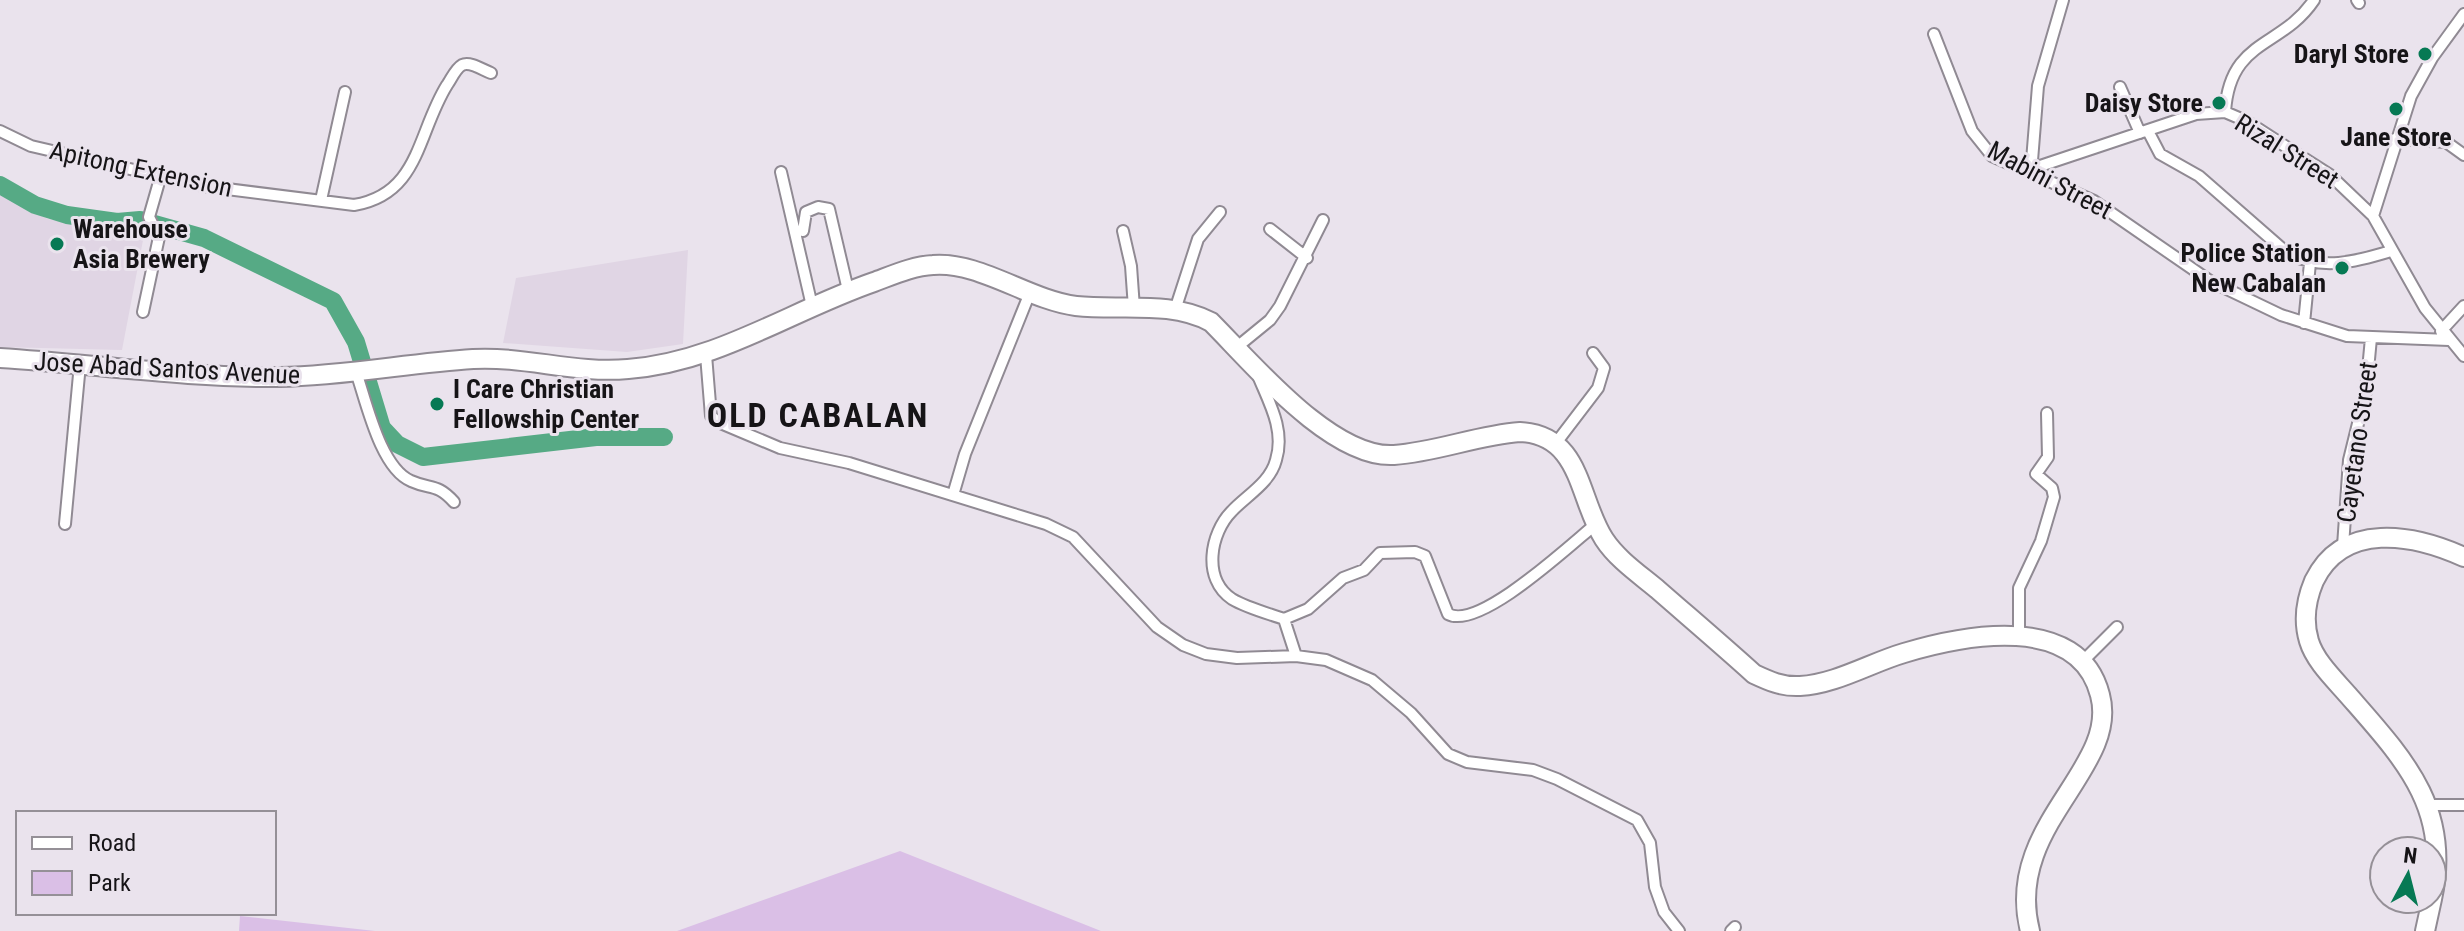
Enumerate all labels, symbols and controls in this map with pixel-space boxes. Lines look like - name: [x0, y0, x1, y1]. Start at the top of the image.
- place label: Daryl Store: [2294, 39, 2409, 69]
- marker: Daryl Store: [2416, 45, 2434, 63]
- place label: Daisy Store: [2085, 88, 2203, 118]
- marker: Daisy Store: [2210, 94, 2228, 112]
- marker: Jane Store: [2387, 100, 2405, 118]
- street label: Rizal Street: [2230, 107, 2344, 195]
- place label: Jane Store: [2340, 122, 2452, 152]
- street label: Apitong Extension: [47, 135, 235, 203]
- street label: Mabini Street: [1983, 135, 2117, 225]
- place label: Warehouse Asia Brewery: [73, 214, 210, 274]
- marker: Warehouse Asia Brewery: [48, 235, 66, 253]
- place label: Police Station New Cabalan: [2180, 238, 2326, 298]
- marker: Police Station New Cabalan: [2333, 259, 2351, 277]
- street label: Jose Abad Santos Avenue: [33, 346, 301, 390]
- street label: Cayetano Street: [2331, 359, 2383, 525]
- place label: I Care Christian Fellowship Center: [453, 374, 640, 434]
- marker: I Care Christian Fellowship Center: [428, 395, 446, 413]
- district label: OLD CABALAN: [707, 395, 929, 435]
- legend: [16, 811, 276, 915]
- text: Road: [88, 829, 136, 857]
- north arrow: [2368, 835, 2448, 915]
- text: N: [2402, 842, 2419, 869]
- text: Park: [88, 869, 131, 897]

